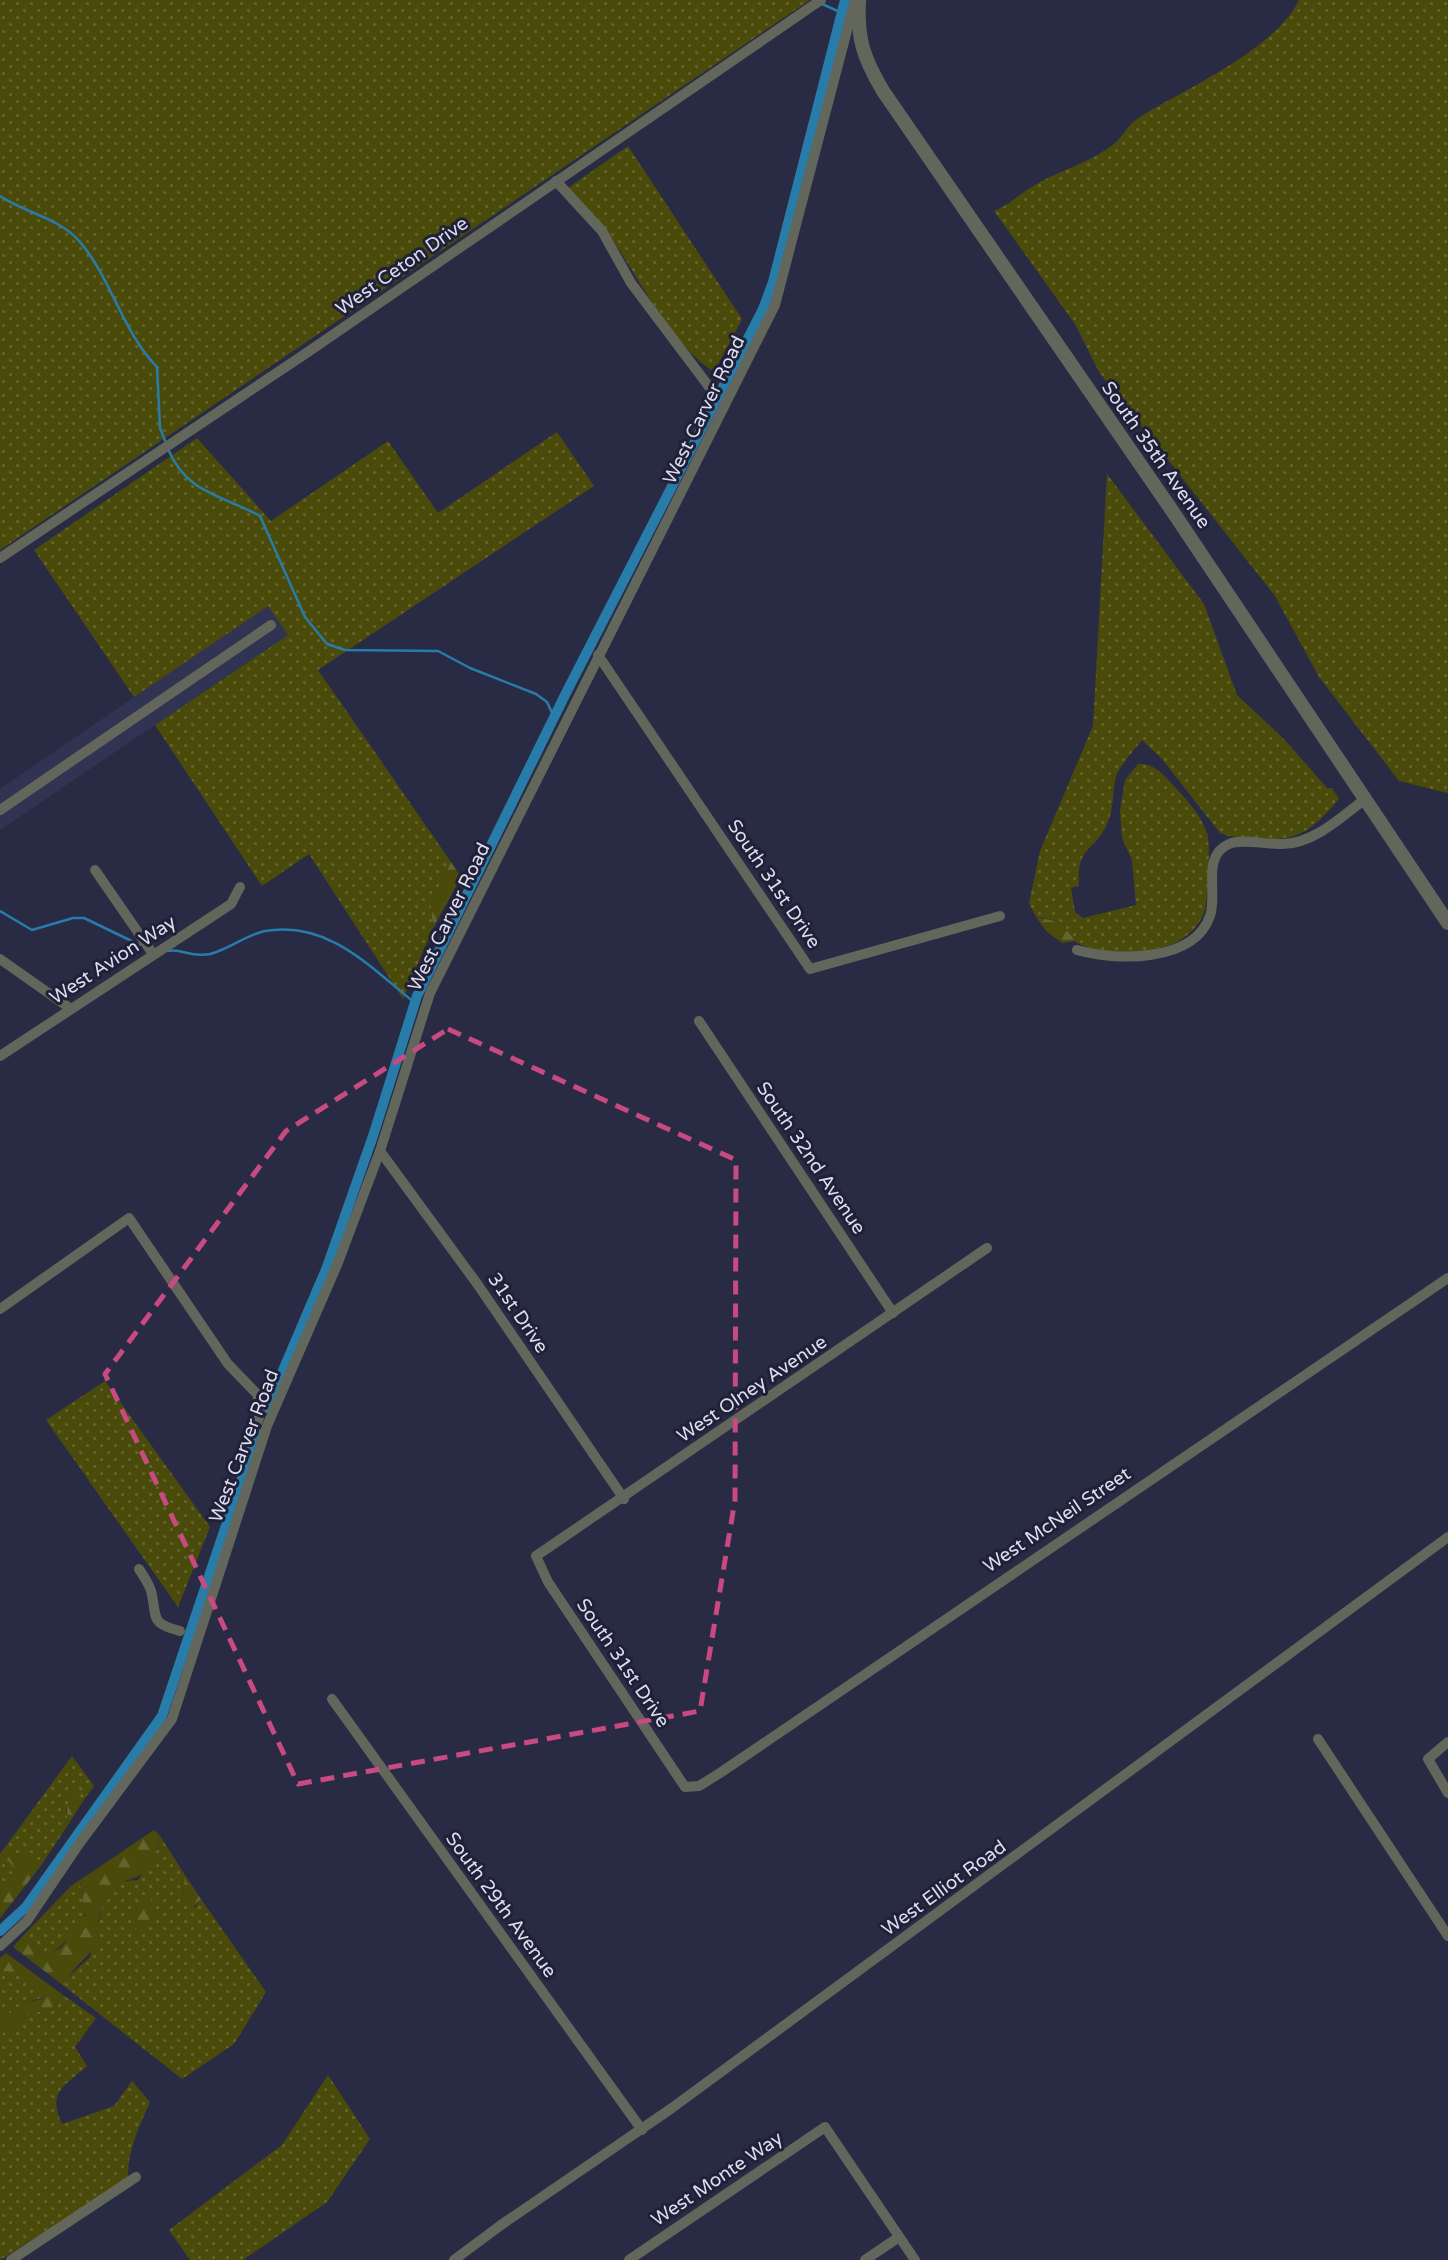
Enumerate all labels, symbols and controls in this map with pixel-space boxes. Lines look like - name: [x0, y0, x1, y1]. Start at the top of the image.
- street label: West Ceton Drive: [332, 212, 472, 320]
- street label: West Carver Road: [659, 332, 749, 488]
- street label: South 35th Avenue: [1097, 377, 1215, 533]
- street label: South 31st Drive: [723, 815, 825, 953]
- street label: West Carver Road: [404, 839, 494, 995]
- street label: West Avion Way: [46, 911, 180, 1009]
- street label: South 32nd Avenue: [752, 1078, 870, 1238]
- street label: 31st Drive: [483, 1269, 553, 1357]
- street label: West Olney Avenue: [673, 1331, 831, 1447]
- street label: West Carver Road: [205, 1366, 283, 1526]
- street label: West McNeil Street: [979, 1463, 1135, 1577]
- street label: South 31st Drive: [572, 1594, 674, 1732]
- street label: South 29th Avenue: [441, 1828, 561, 1982]
- street label: West Elliot Road: [878, 1836, 1010, 1940]
- street label: West Monte Way: [647, 2127, 787, 2231]

